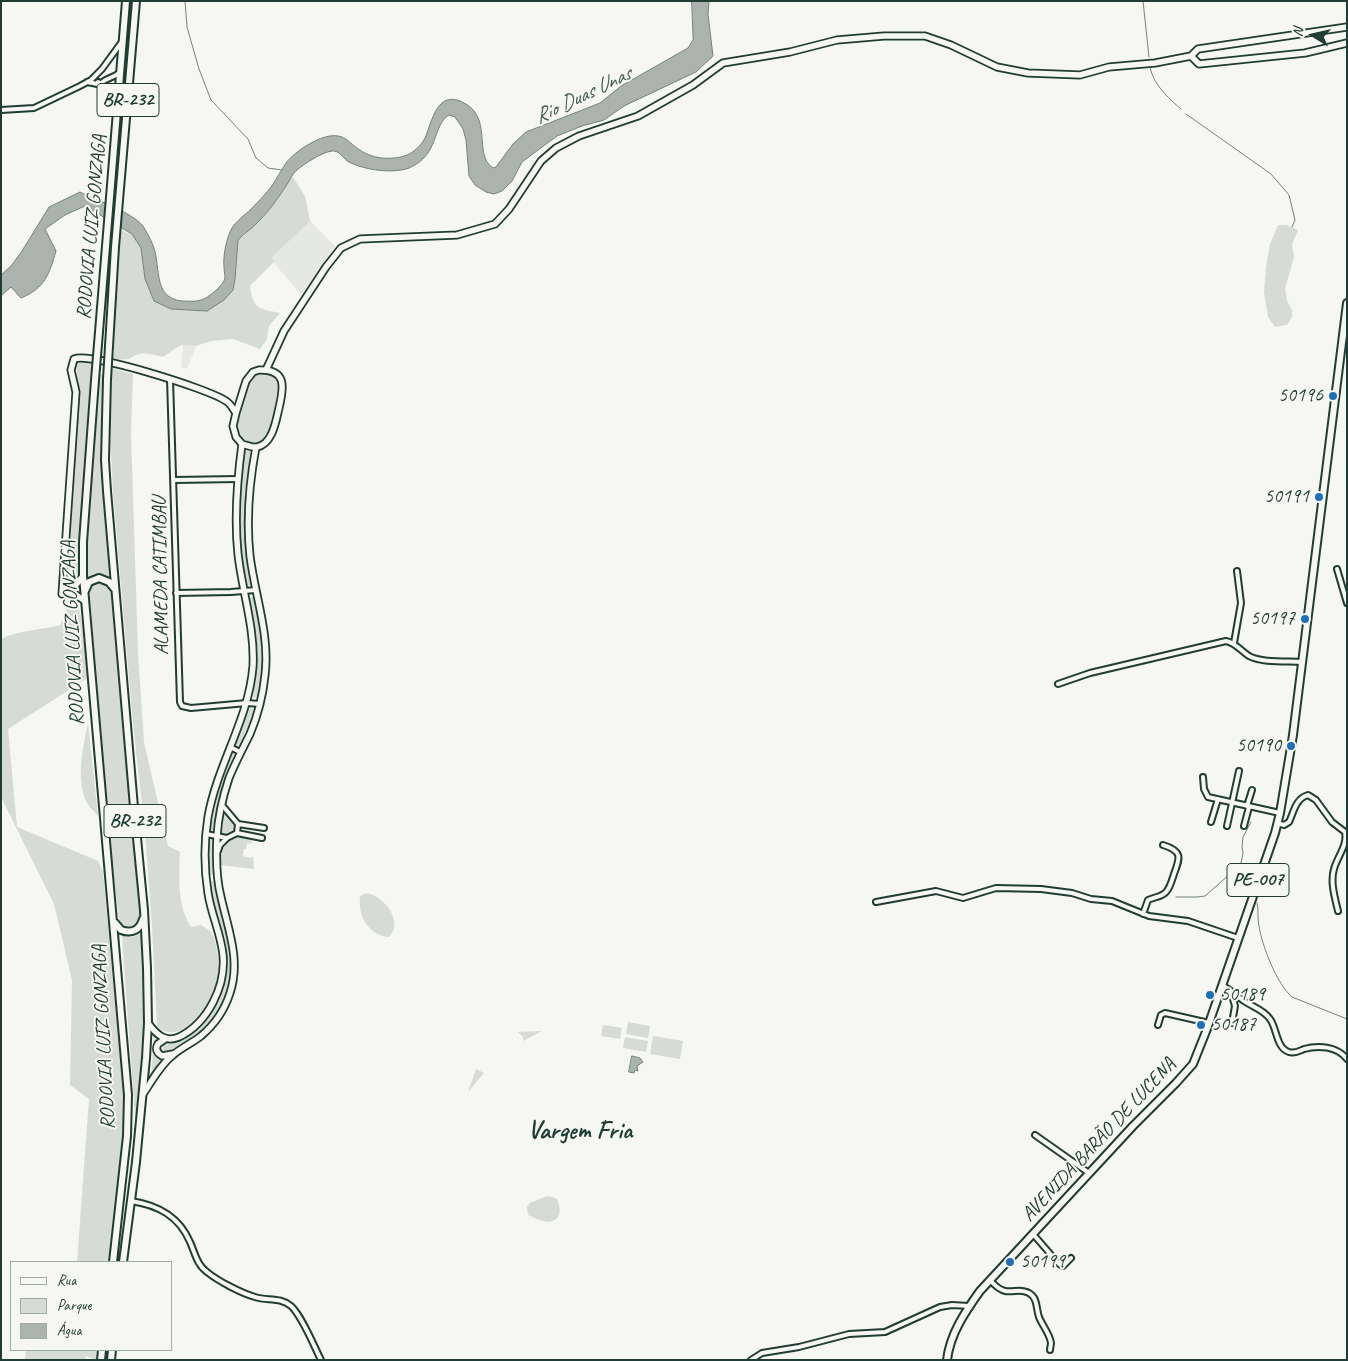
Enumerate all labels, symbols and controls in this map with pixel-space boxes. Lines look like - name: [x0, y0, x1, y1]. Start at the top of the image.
- north arrow: [1288, 10, 1338, 60]
- text: N: [1289, 27, 1307, 38]
- water label: Rio Duas Unas: [531, 62, 635, 130]
- road number: BR-232: [97, 84, 159, 116]
- street label: RODOVIA LUIZ GONZAGA: [72, 134, 112, 320]
- place label: 50196: [1278, 384, 1323, 408]
- marker: 50196: [1327, 390, 1339, 402]
- place label: 50191: [1264, 485, 1309, 509]
- marker: 50191: [1313, 491, 1325, 503]
- street label: ALAMEDA CATIMBAU: [148, 497, 174, 655]
- street label: RODOVIA LUIZ GONZAGA: [56, 540, 90, 726]
- place label: 50197: [1250, 607, 1295, 631]
- marker: 50197: [1299, 613, 1311, 625]
- place label: 50190: [1236, 734, 1281, 758]
- marker: 50190: [1285, 740, 1297, 752]
- road number: BR-232: [104, 804, 166, 838]
- road number: PE-007: [1227, 864, 1289, 896]
- street label: RODOVIA LUIZ GONZAGA: [87, 944, 121, 1130]
- place label: 50189: [1220, 983, 1265, 1007]
- marker: 50189: [1204, 989, 1216, 1001]
- place label: 50187: [1211, 1013, 1256, 1037]
- marker: 50187: [1195, 1019, 1207, 1031]
- street label: AVENIDA BARÃO DE LUCENA: [1017, 1053, 1181, 1227]
- district label: Vargem Fria: [528, 1116, 632, 1146]
- place label: 50199: [1020, 1250, 1065, 1274]
- marker: 50199: [1004, 1256, 1016, 1268]
- legend: [10, 1261, 172, 1351]
- text: Rua: [57, 1271, 76, 1290]
- text: Parque: [57, 1296, 91, 1315]
- text: Água: [57, 1321, 81, 1340]

